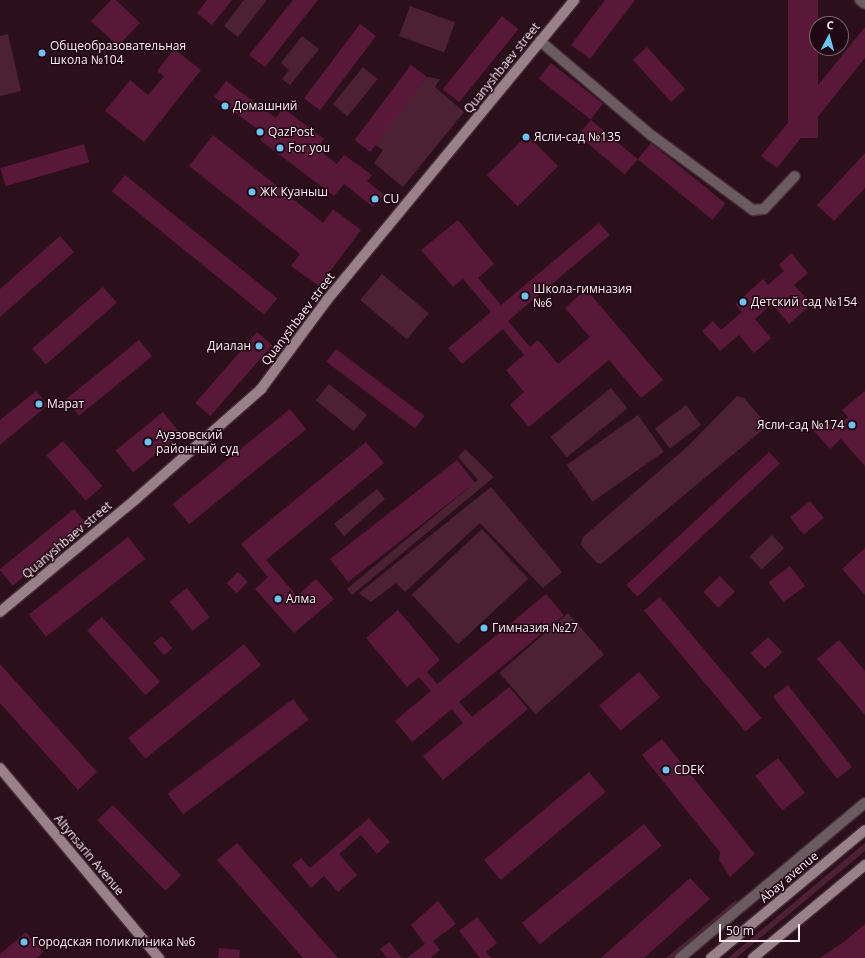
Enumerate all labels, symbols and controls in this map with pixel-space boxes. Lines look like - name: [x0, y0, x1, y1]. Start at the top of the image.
- north arrow: [809, 16, 849, 56]
- text: С: [826, 17, 834, 32]
- street label: Quanyshbaev street: [461, 20, 543, 116]
- place label: Общеобразовательная школа №104: [50, 39, 186, 67]
- marker: Общеобразовательная школа №104: [37, 48, 47, 58]
- place label: Домашний: [233, 99, 297, 113]
- marker: Домашний: [220, 101, 230, 111]
- place label: QazPost: [268, 125, 314, 139]
- marker: QazPost: [255, 127, 265, 137]
- place label: Ясли-сад №135: [534, 130, 621, 144]
- marker: Ясли-сад №135: [521, 132, 531, 142]
- place label: For you: [288, 141, 330, 155]
- marker: For you: [275, 143, 285, 153]
- place label: ЖК Куаныш: [260, 185, 328, 199]
- marker: ЖК Куаныш: [247, 187, 257, 197]
- place label: CU: [383, 192, 399, 206]
- marker: CU: [370, 194, 380, 204]
- street label: Quanyshbaev street: [258, 270, 338, 368]
- place label: Школа-гимназия №6: [533, 282, 632, 310]
- marker: Школа-гимназия №6: [520, 291, 530, 301]
- place label: Детский сад №154: [751, 295, 857, 309]
- marker: Детский сад №154: [738, 297, 748, 307]
- place label: Диалан: [207, 339, 251, 353]
- marker: Диалан: [254, 341, 264, 351]
- place label: Марат: [47, 397, 84, 411]
- marker: Марат: [34, 399, 44, 409]
- place label: Ясли-сад №174: [757, 418, 844, 432]
- marker: Ясли-сад №174: [847, 420, 857, 430]
- place label: Ауэзовский районный суд: [156, 428, 239, 456]
- marker: Ауэзовский районный суд: [143, 437, 153, 447]
- street label: Quanyshbaev street: [19, 498, 115, 582]
- place label: Алма: [286, 592, 316, 606]
- marker: Алма: [273, 594, 283, 604]
- place label: Гимназия №27: [492, 621, 578, 635]
- marker: Гимназия №27: [479, 623, 489, 633]
- place label: CDEK: [674, 763, 704, 777]
- marker: CDEK: [661, 765, 671, 775]
- street label: Altynsarin Avenue: [51, 812, 127, 898]
- street label: Abay avenue: [757, 848, 821, 906]
- scale bar: [721, 916, 802, 942]
- text: 50 m: [726, 922, 754, 939]
- place label: Городская поликлиника №6: [32, 935, 195, 949]
- marker: Городская поликлиника №6: [19, 937, 29, 947]

